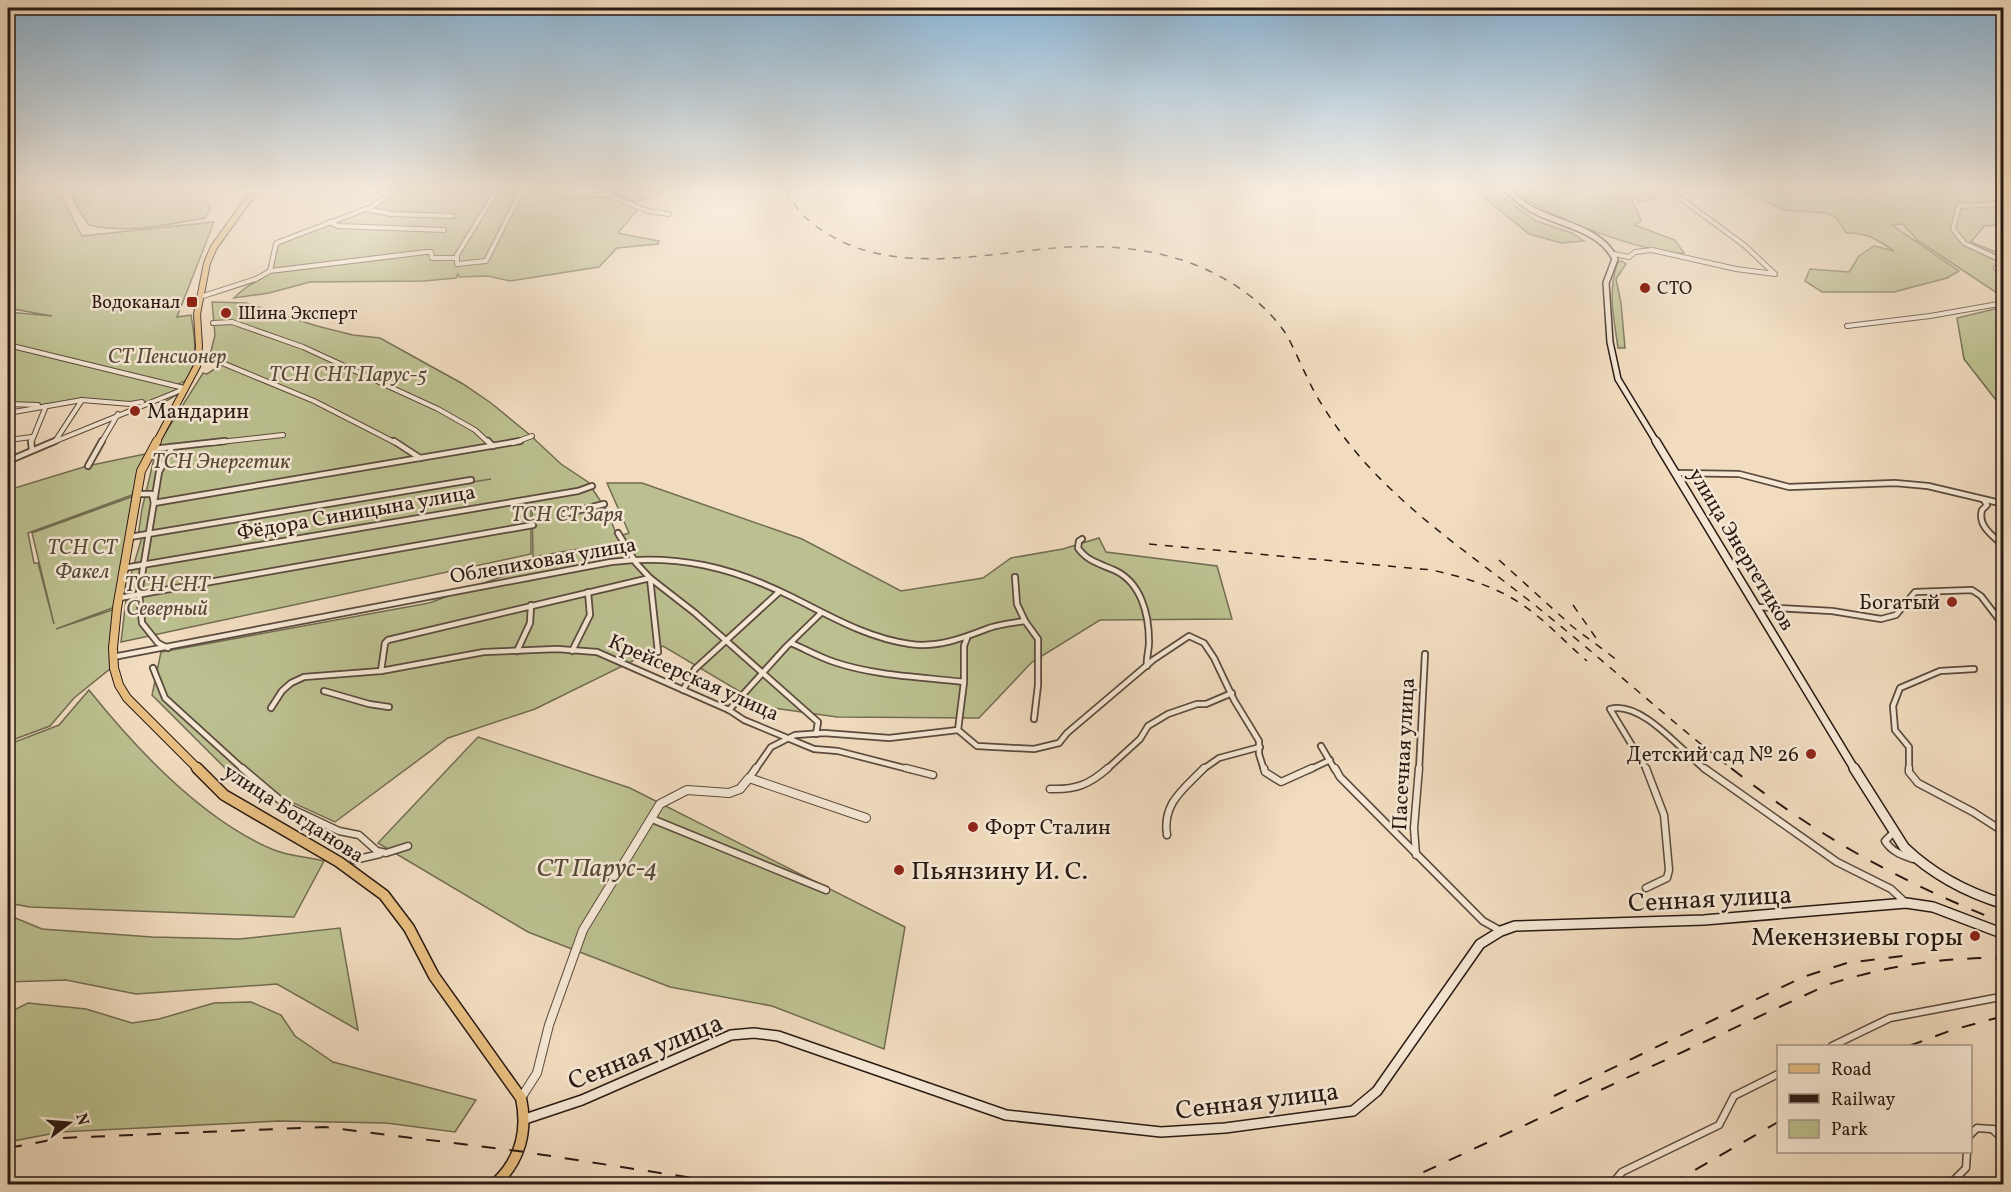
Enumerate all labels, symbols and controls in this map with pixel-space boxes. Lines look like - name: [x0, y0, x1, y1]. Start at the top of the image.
- place label: СТО: [1657, 277, 1692, 302]
- marker: СТО: [1638, 281, 1652, 295]
- place label: Водоканал: [91, 291, 180, 316]
- marker: Водоканал: [185, 295, 199, 309]
- place label: Шина Эксперт: [238, 302, 357, 327]
- marker: Шина Эксперт: [219, 306, 233, 320]
- park label: СТ Пенсионер: [108, 343, 226, 372]
- park label: ТСН СНТ Парус-5: [269, 361, 427, 390]
- place label: Мандарин: [147, 398, 249, 427]
- marker: Мандарин: [128, 404, 142, 418]
- park label: ТСН Энергетик: [152, 448, 291, 477]
- street label: улица Энергетиков: [1681, 463, 1801, 637]
- street label: Фёдора Синицына улица: [235, 478, 478, 549]
- park label: ТСН СТ Заря: [511, 501, 623, 530]
- street label: Облепиховая улица: [448, 531, 639, 592]
- park label: ТСН СТ Факел: [47, 534, 118, 587]
- park label: ТСН СНТ Северный: [124, 571, 211, 624]
- place label: Богатый: [1859, 589, 1940, 618]
- marker: Богатый: [1945, 595, 1959, 609]
- street label: Крейсерская улица: [603, 628, 784, 729]
- street label: Пасечная улица: [1386, 677, 1423, 831]
- place label: Детский сад № 26: [1627, 741, 1799, 770]
- marker: Детский сад № 26: [1804, 747, 1818, 761]
- street label: улица Богданова: [217, 758, 369, 871]
- place label: Форт Сталин: [985, 814, 1111, 843]
- marker: Форт Сталин: [966, 820, 980, 834]
- park label: СТ Парус-4: [536, 851, 658, 887]
- place label: Пьянзину И. С.: [911, 854, 1088, 890]
- marker: Пьянзину И. С.: [892, 863, 906, 877]
- street label: Сенная улица: [1627, 878, 1793, 922]
- place label: Мекензиевы горы: [1751, 920, 1963, 956]
- marker: Мекензиевы горы: [1968, 929, 1982, 943]
- street label: Сенная улица: [563, 1005, 729, 1100]
- legend: [1777, 1045, 1972, 1153]
- text: Road: [1831, 1058, 1872, 1083]
- street label: Сенная улица: [1174, 1074, 1341, 1130]
- text: Railway: [1831, 1088, 1895, 1113]
- north arrow: [39, 1093, 99, 1153]
- text: N: [69, 1111, 94, 1128]
- text: Park: [1831, 1118, 1868, 1143]

